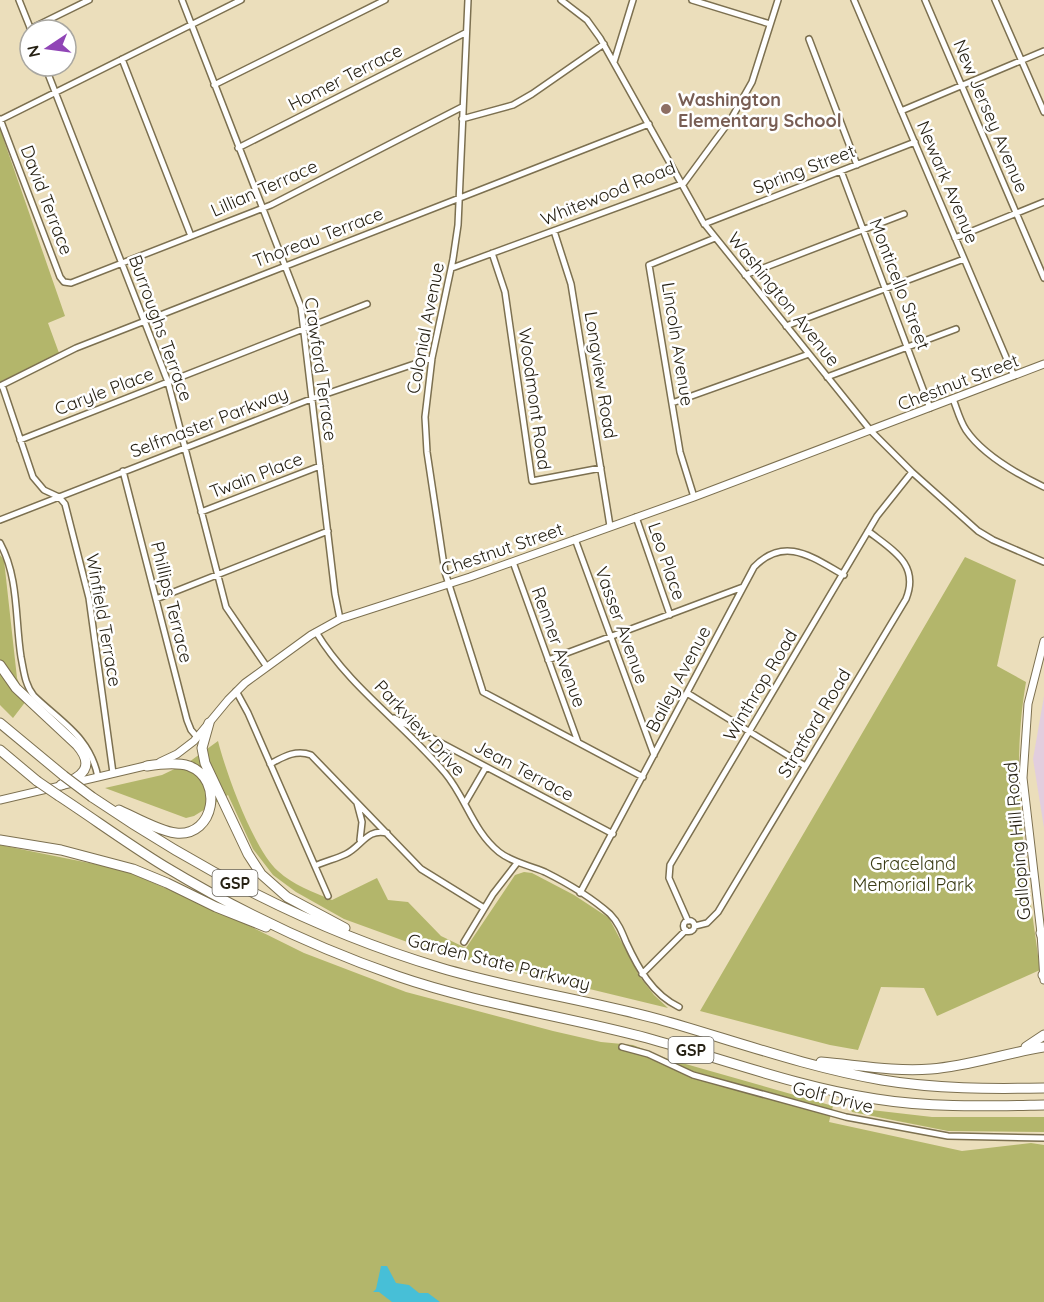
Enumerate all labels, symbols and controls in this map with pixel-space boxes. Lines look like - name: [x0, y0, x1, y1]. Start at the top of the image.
- north arrow: [18, 18, 78, 78]
- street label: New Jersey Avenue: [948, 36, 1034, 196]
- street label: Homer Terrace: [284, 38, 406, 116]
- text: N: [22, 43, 44, 59]
- place label: Washington Elementary School: [678, 88, 842, 132]
- marker: Washington Elementary School: [659, 102, 673, 116]
- street label: Newark Avenue: [912, 117, 984, 247]
- street label: Spring Street: [750, 139, 858, 199]
- street label: David Terrace: [16, 142, 78, 258]
- street label: Lillian Terrace: [207, 154, 321, 222]
- street label: Whitewood Road: [537, 155, 679, 231]
- street label: Thoreau Terrace: [250, 202, 386, 272]
- street label: Monticello Street: [864, 215, 936, 353]
- street label: Washington Avenue: [723, 227, 845, 371]
- street label: Burroughs Terrace: [124, 252, 198, 404]
- street label: Colonial Avenue: [401, 260, 449, 396]
- street label: Lincoln Avenue: [657, 280, 699, 408]
- street label: Crawford Terrace: [300, 296, 342, 442]
- street label: Longview Road: [580, 310, 622, 440]
- street label: Woodmont Road: [514, 327, 556, 471]
- street label: Chestnut Street: [894, 348, 1022, 416]
- street label: Caryle Place: [51, 362, 157, 420]
- street label: Selfmaster Parkway: [127, 381, 291, 463]
- street label: Twain Place: [206, 447, 306, 503]
- street label: Chestnut Street: [438, 517, 566, 581]
- street label: Leo Place: [643, 519, 691, 603]
- street label: Phillips Terrace: [146, 539, 198, 665]
- street label: Winfield Terrace: [81, 552, 127, 688]
- street label: Vasser Avenue: [590, 563, 654, 687]
- street label: Renner Avenue: [527, 584, 591, 710]
- street label: Bailey Avenue: [640, 622, 716, 736]
- street label: Winthrop Road: [718, 625, 802, 745]
- street label: Stratford Road: [772, 664, 856, 782]
- street label: Parkview Drive: [369, 675, 471, 781]
- street label: Jean Terrace: [470, 734, 578, 806]
- street label: Galloping Hill Road: [999, 761, 1035, 921]
- park label: Graceland Memorial Park: [852, 852, 974, 896]
- road number: GSP: [212, 870, 258, 896]
- street label: Garden State Parkway: [405, 928, 593, 996]
- road number: GSP: [668, 1037, 714, 1063]
- street label: Golf Drive: [790, 1076, 876, 1118]

